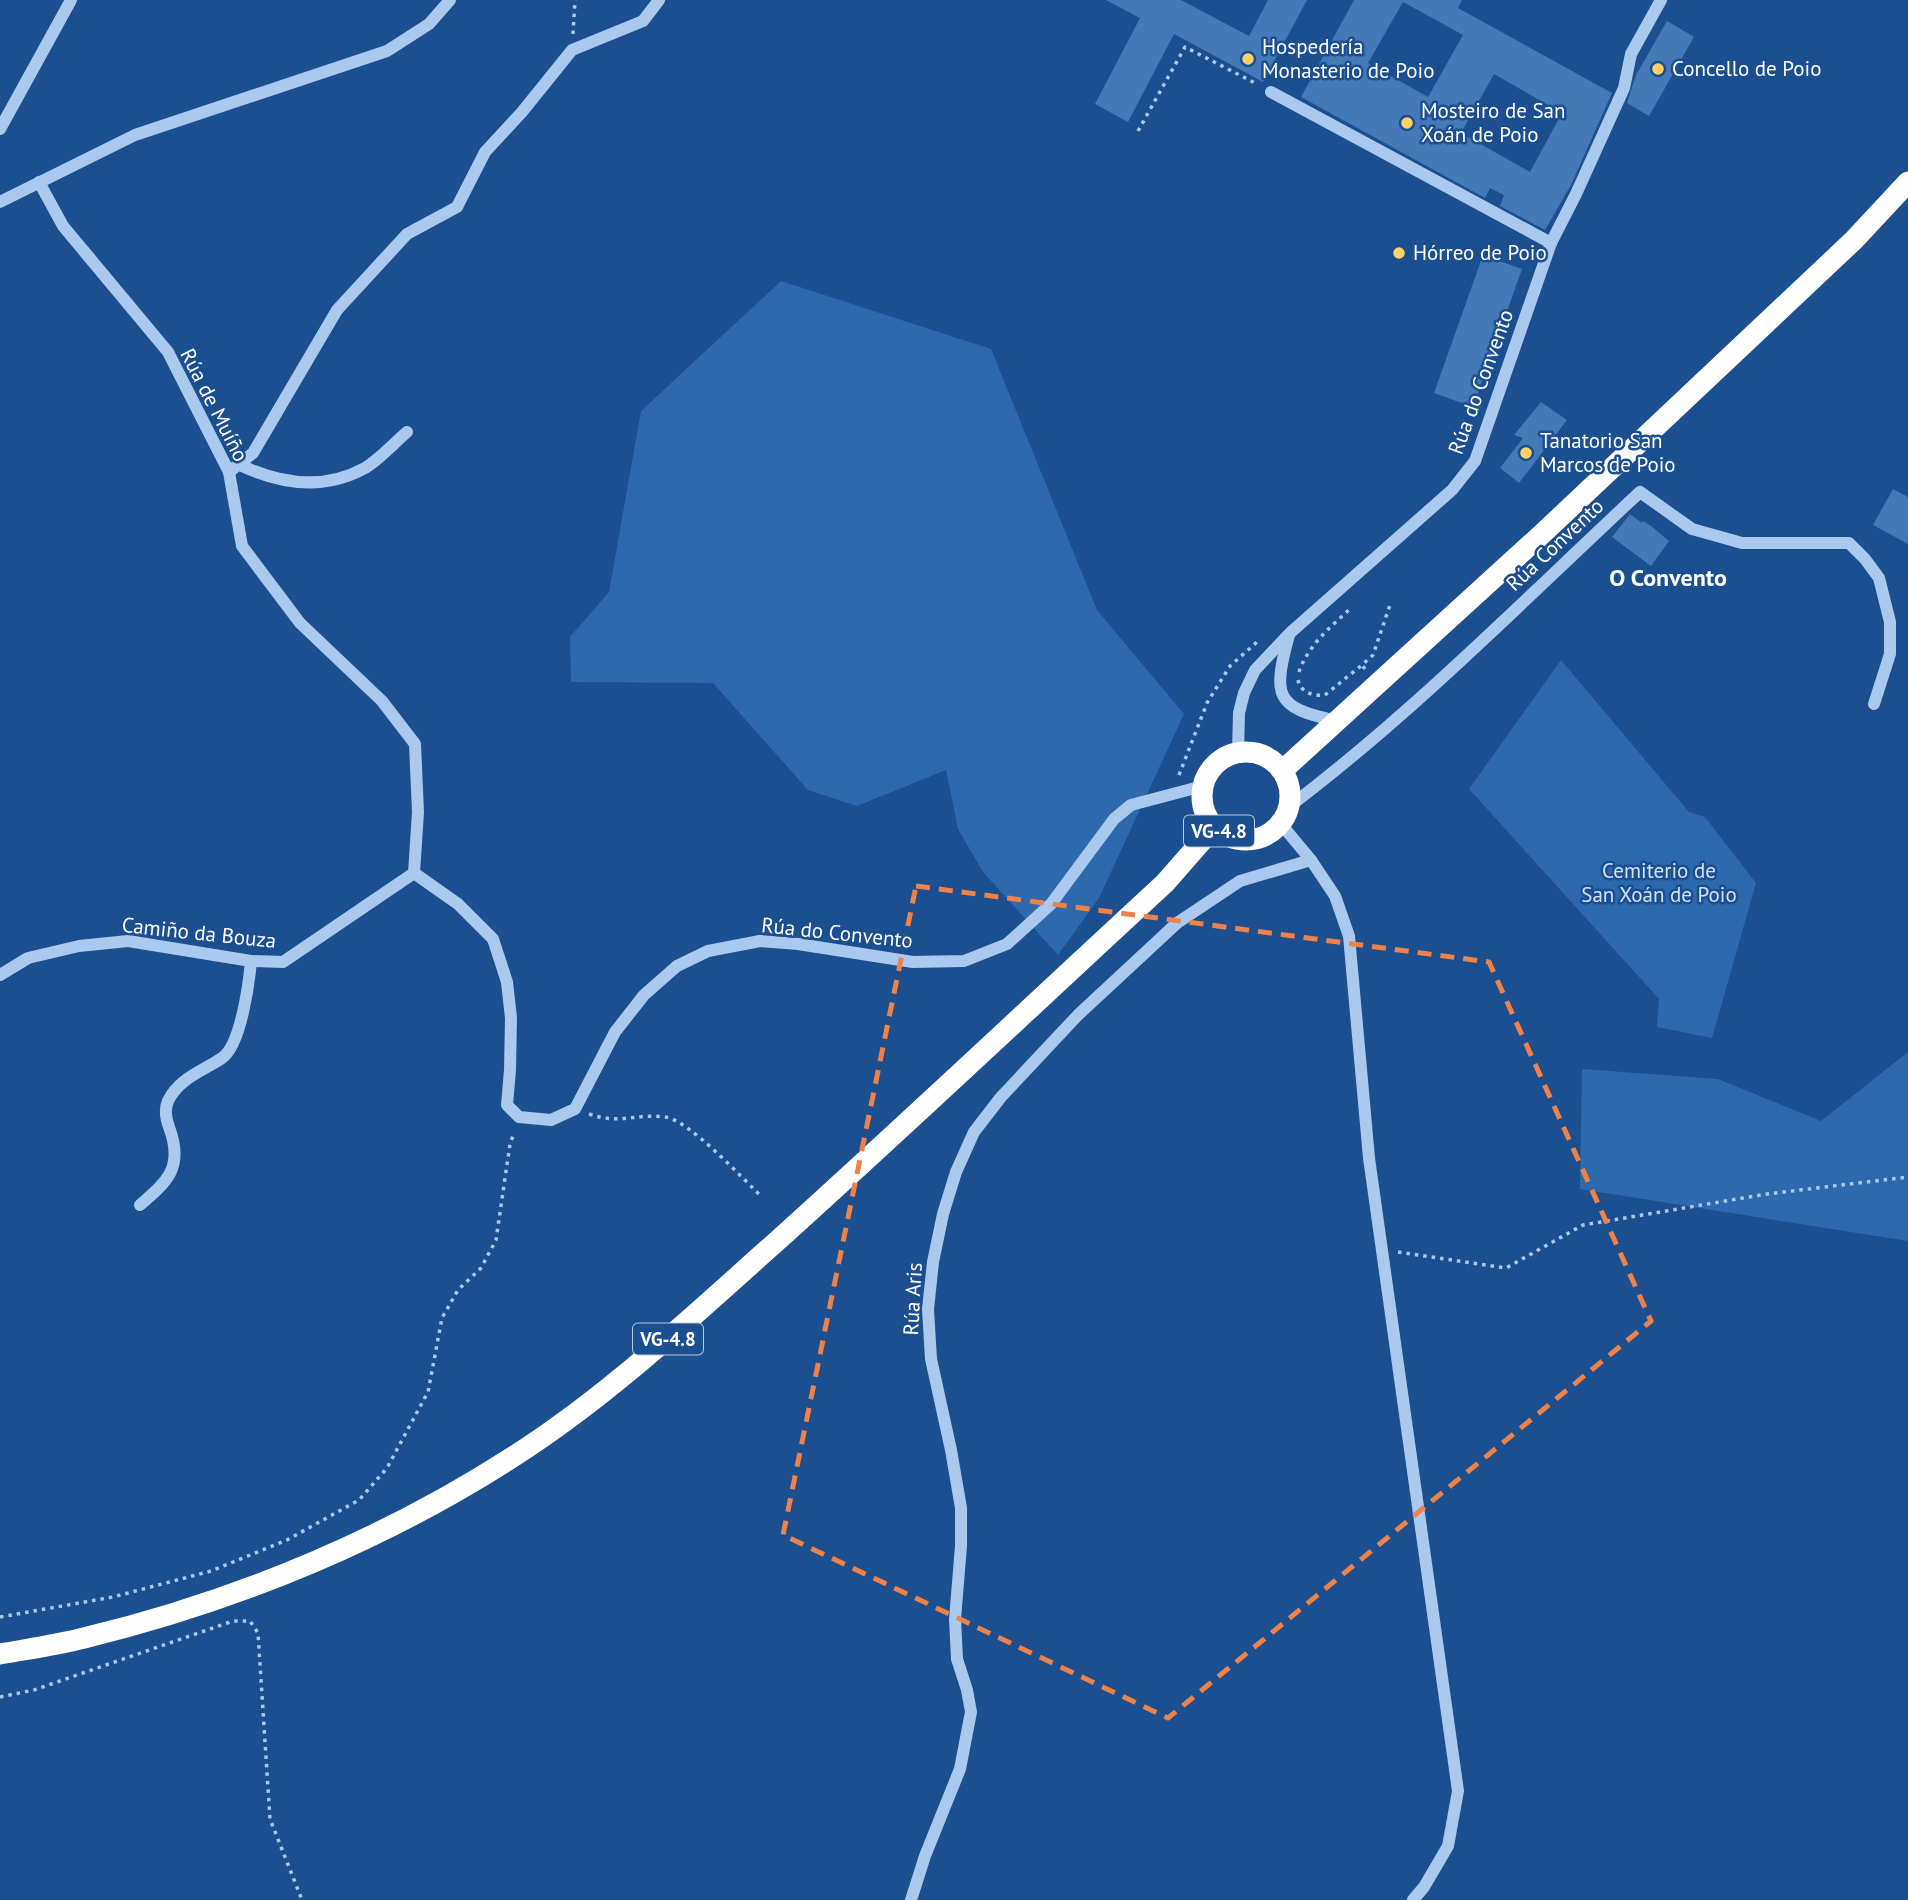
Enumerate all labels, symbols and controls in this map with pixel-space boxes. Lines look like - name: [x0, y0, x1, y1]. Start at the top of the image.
- place label: Hospedería Monasterio de Poio: [1262, 33, 1435, 84]
- marker: Hospedería Monasterio de Poio: [1240, 51, 1256, 67]
- place label: Concello de Poio: [1672, 55, 1821, 82]
- marker: Concello de Poio: [1650, 61, 1666, 77]
- place label: Mosteiro de San Xoán de Poio: [1421, 97, 1566, 148]
- marker: Mosteiro de San Xoán de Poio: [1399, 115, 1415, 131]
- place label: Hórreo de Poio: [1413, 239, 1547, 266]
- marker: Hórreo de Poio: [1391, 245, 1407, 261]
- street label: Rúa do Convento: [1442, 306, 1519, 458]
- street label: Rúa de Muíño: [174, 344, 255, 466]
- place label: Tanatorio San Marcos de Poio: [1540, 427, 1676, 478]
- marker: Tanatorio San Marcos de Poio: [1518, 445, 1534, 461]
- street label: Rúa Convento: [1500, 493, 1609, 597]
- district label: O Convento: [1609, 562, 1727, 593]
- road number: VG-4.8: [1184, 816, 1254, 846]
- park label: Cemiterio de San Xoán de Poio: [1581, 857, 1737, 908]
- street label: Camiño da Bouza: [121, 911, 278, 954]
- street label: Rúa do Convento: [760, 911, 914, 954]
- street label: Rúa Aris: [897, 1262, 928, 1336]
- road number: VG-4.8: [633, 1324, 703, 1354]

